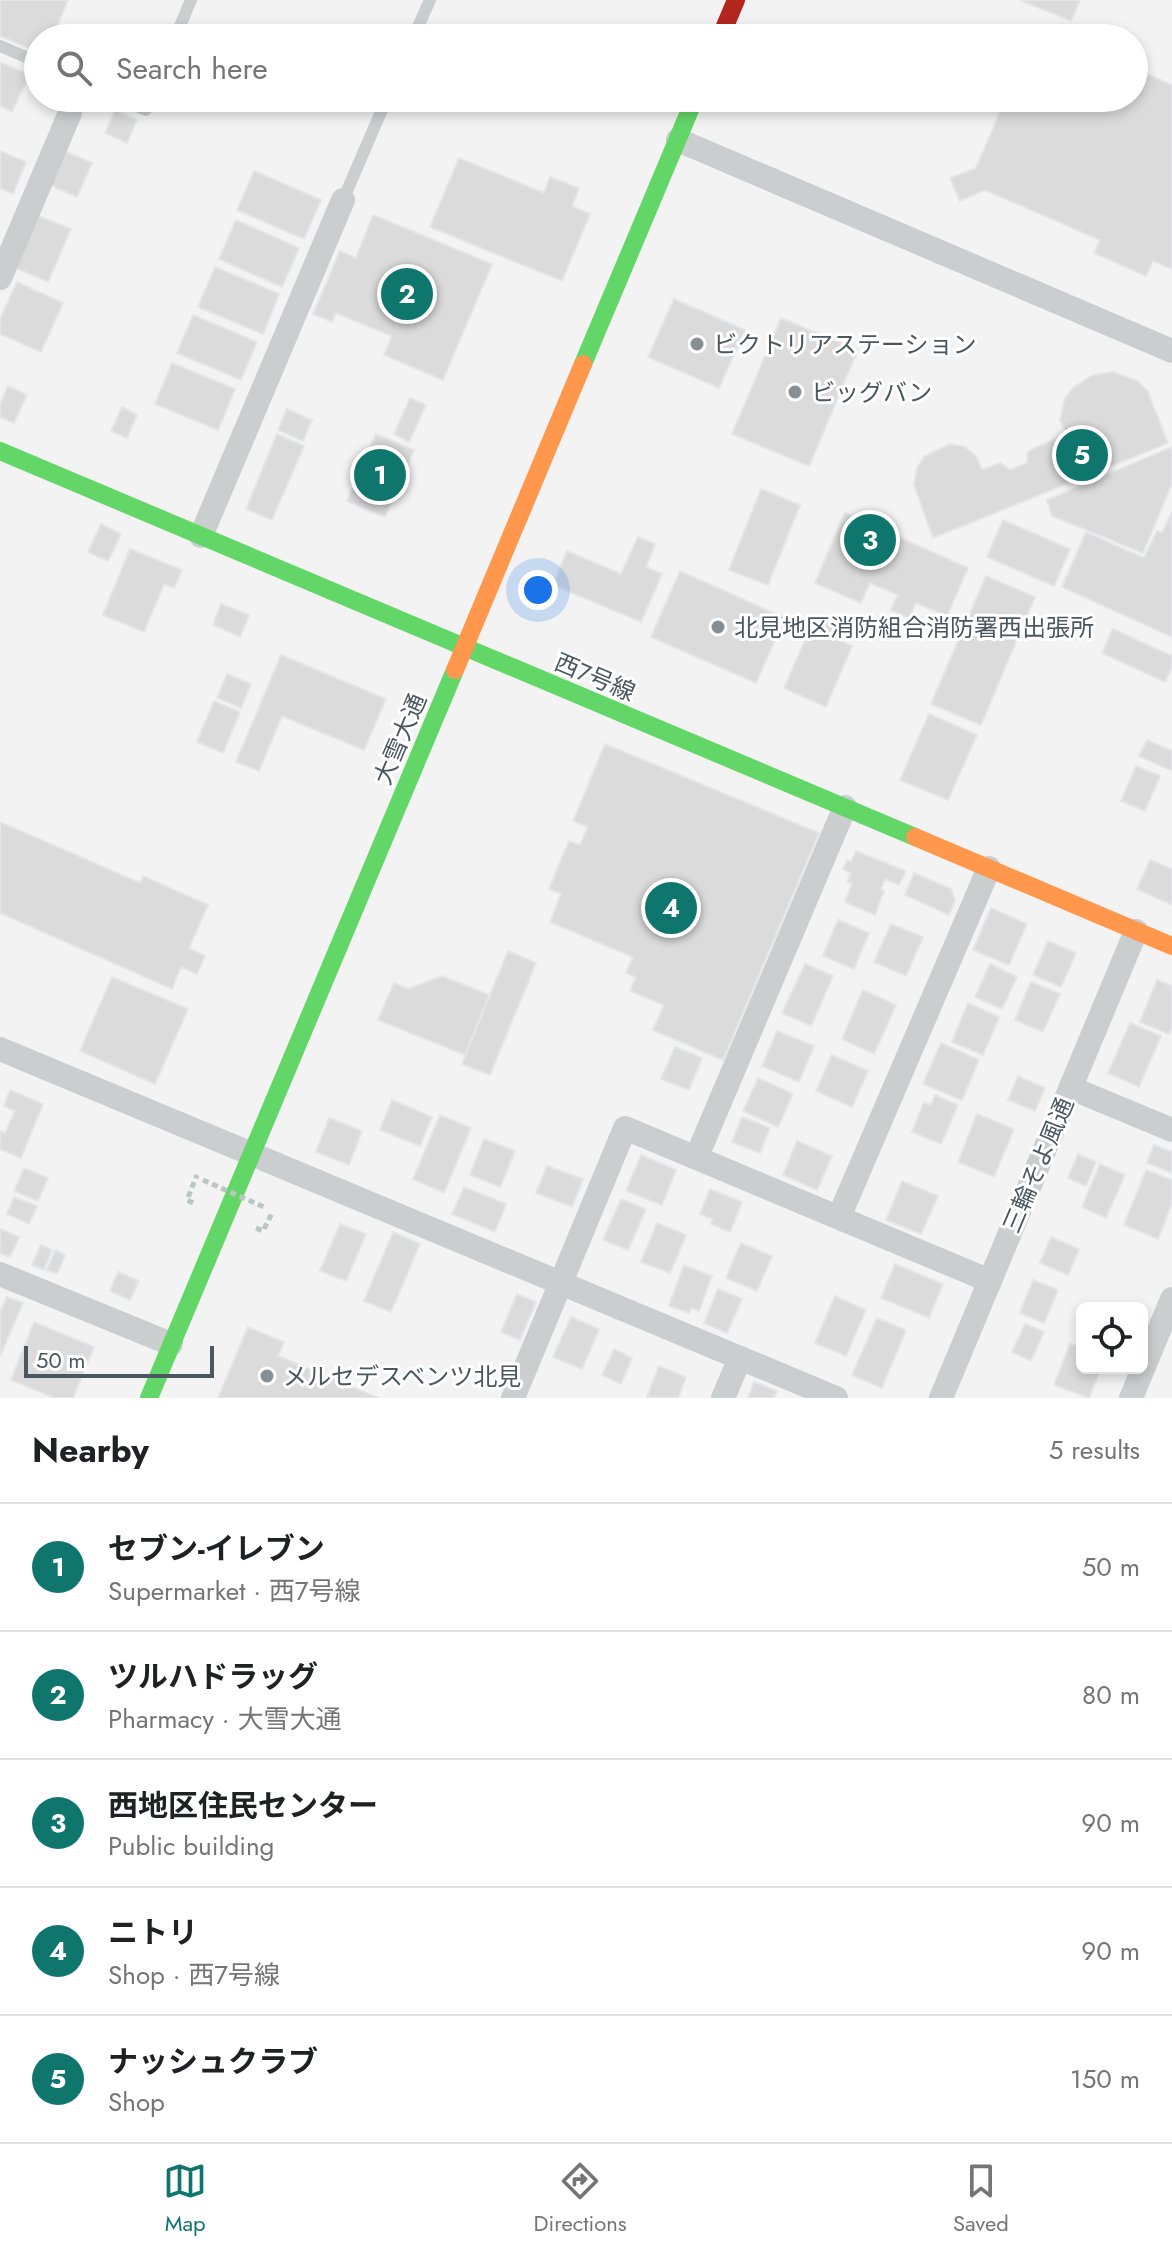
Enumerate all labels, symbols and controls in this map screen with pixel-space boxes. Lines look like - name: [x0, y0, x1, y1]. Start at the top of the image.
- search box: [24, 24, 1148, 112]
- icon: search: [52, 46, 96, 90]
- text: Search here: [116, 47, 268, 90]
- pin: 2: [381, 264, 433, 324]
- place label: ビクトリアステーション: [713, 327, 977, 362]
- marker: ビクトリアステーション: [688, 335, 706, 353]
- place label: ビッグバン: [811, 375, 932, 410]
- marker: ビッグバン: [786, 383, 804, 401]
- pin: 5: [1056, 425, 1108, 485]
- pin: 1: [354, 445, 406, 505]
- pin: 3: [844, 510, 896, 570]
- your location: [518, 570, 558, 610]
- place label: 北見地区消防組合消防署西出張所: [734, 610, 1094, 645]
- marker: 北見地区消防組合消防署西出張所: [709, 618, 727, 636]
- street label: 西7号線: [549, 644, 641, 710]
- street label: 大雪大通: [365, 688, 435, 790]
- pin: 4: [645, 878, 697, 938]
- street label: 三輪そよ風通: [994, 1092, 1082, 1238]
- map controls: [1076, 1302, 1148, 1374]
- button: locate: [1076, 1302, 1148, 1374]
- scale bar: [24, 1342, 214, 1378]
- text: 50 m: [36, 1344, 85, 1376]
- place label: メルセデスベンツ北見: [283, 1359, 521, 1394]
- marker: メルセデスベンツ北見: [258, 1367, 276, 1385]
- text: Nearby: [32, 1426, 149, 1475]
- text: 5 results: [1049, 1431, 1140, 1469]
- text: セブン-イレブン: [108, 1527, 325, 1570]
- text: 1: [51, 1548, 65, 1586]
- text: 50 m: [1082, 1548, 1140, 1586]
- text: Supermarket · 西7号線: [108, 1572, 360, 1610]
- text: ツルハドラッグ: [108, 1655, 318, 1698]
- text: 2: [49, 1676, 67, 1714]
- text: 80 m: [1082, 1676, 1140, 1714]
- text: Pharmacy · 大雪大通: [108, 1700, 341, 1738]
- text: 西地区住民センター: [108, 1784, 378, 1827]
- text: 3: [50, 1804, 66, 1842]
- text: 90 m: [1081, 1804, 1140, 1842]
- text: Public building: [108, 1827, 274, 1865]
- text: ニトリ: [108, 1911, 198, 1954]
- text: 4: [49, 1932, 67, 1970]
- text: 90 m: [1081, 1932, 1140, 1970]
- text: Shop · 西7号線: [108, 1956, 280, 1994]
- text: ナッシュクラブ: [108, 2040, 318, 2083]
- text: 5: [50, 2060, 66, 2098]
- text: 150 m: [1070, 2060, 1140, 2098]
- text: Shop: [108, 2083, 165, 2121]
- tab: Map: [163, 2159, 207, 2239]
- tab: Directions: [534, 2159, 627, 2239]
- tab: Saved: [953, 2159, 1009, 2239]

